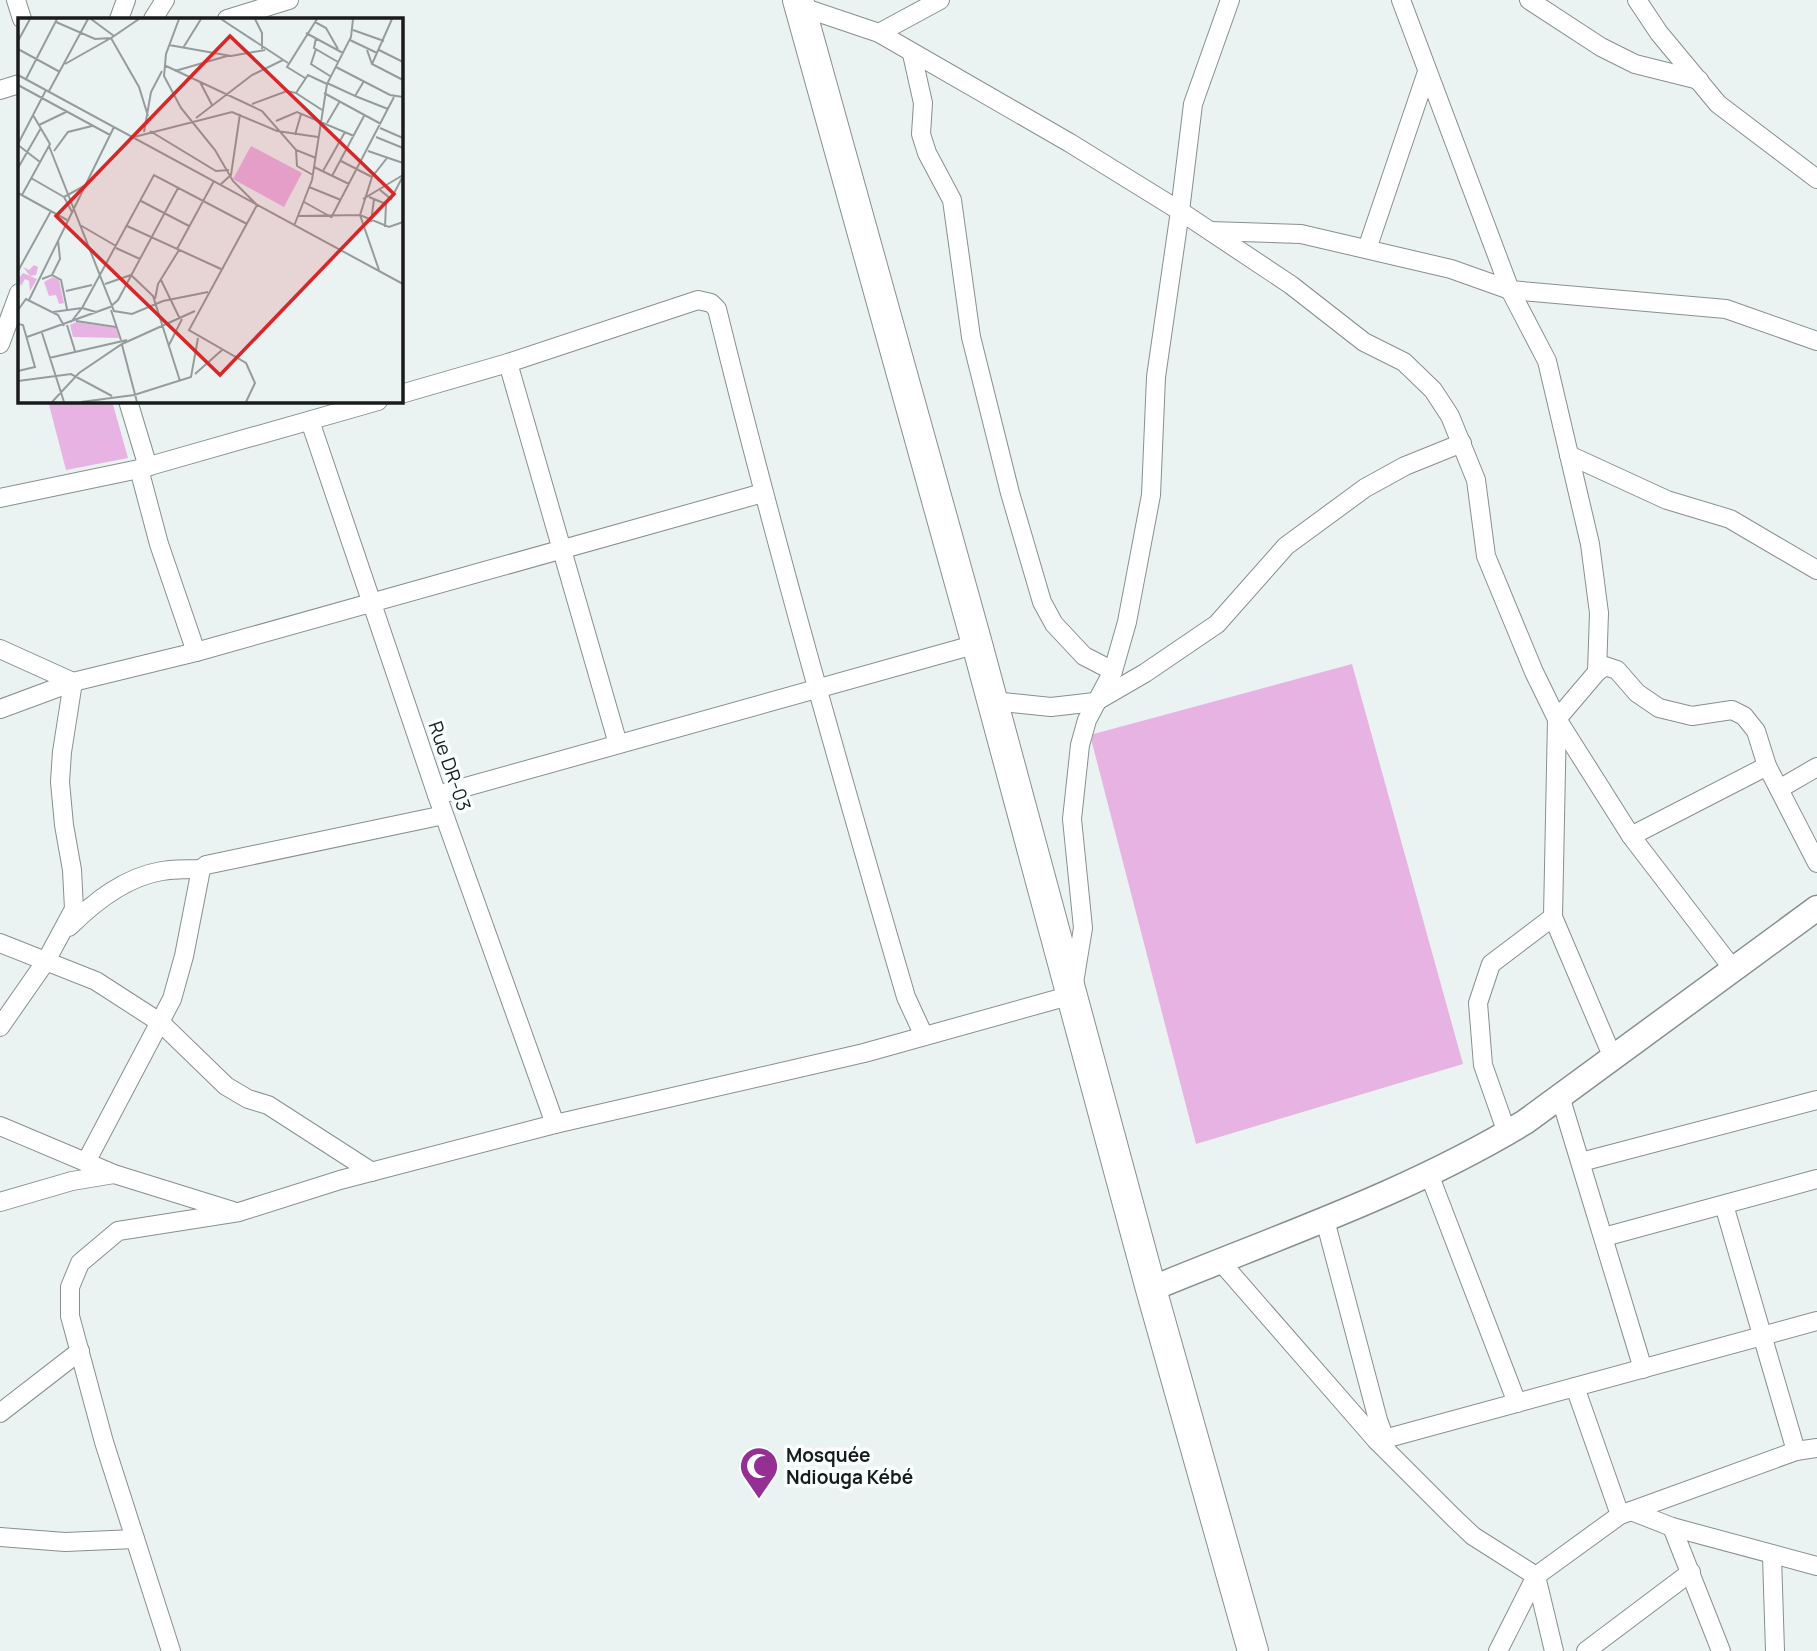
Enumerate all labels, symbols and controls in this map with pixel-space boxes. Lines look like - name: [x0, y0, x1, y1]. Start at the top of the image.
- inset map: [18, 18, 402, 402]
- street label: Rue DR-03: [423, 718, 477, 814]
- place label: Mosquée Ndiouga Kébé: [786, 1442, 913, 1490]
- mosque icon: Mosquée Ndiouga Kébé: [738, 1445, 780, 1500]

